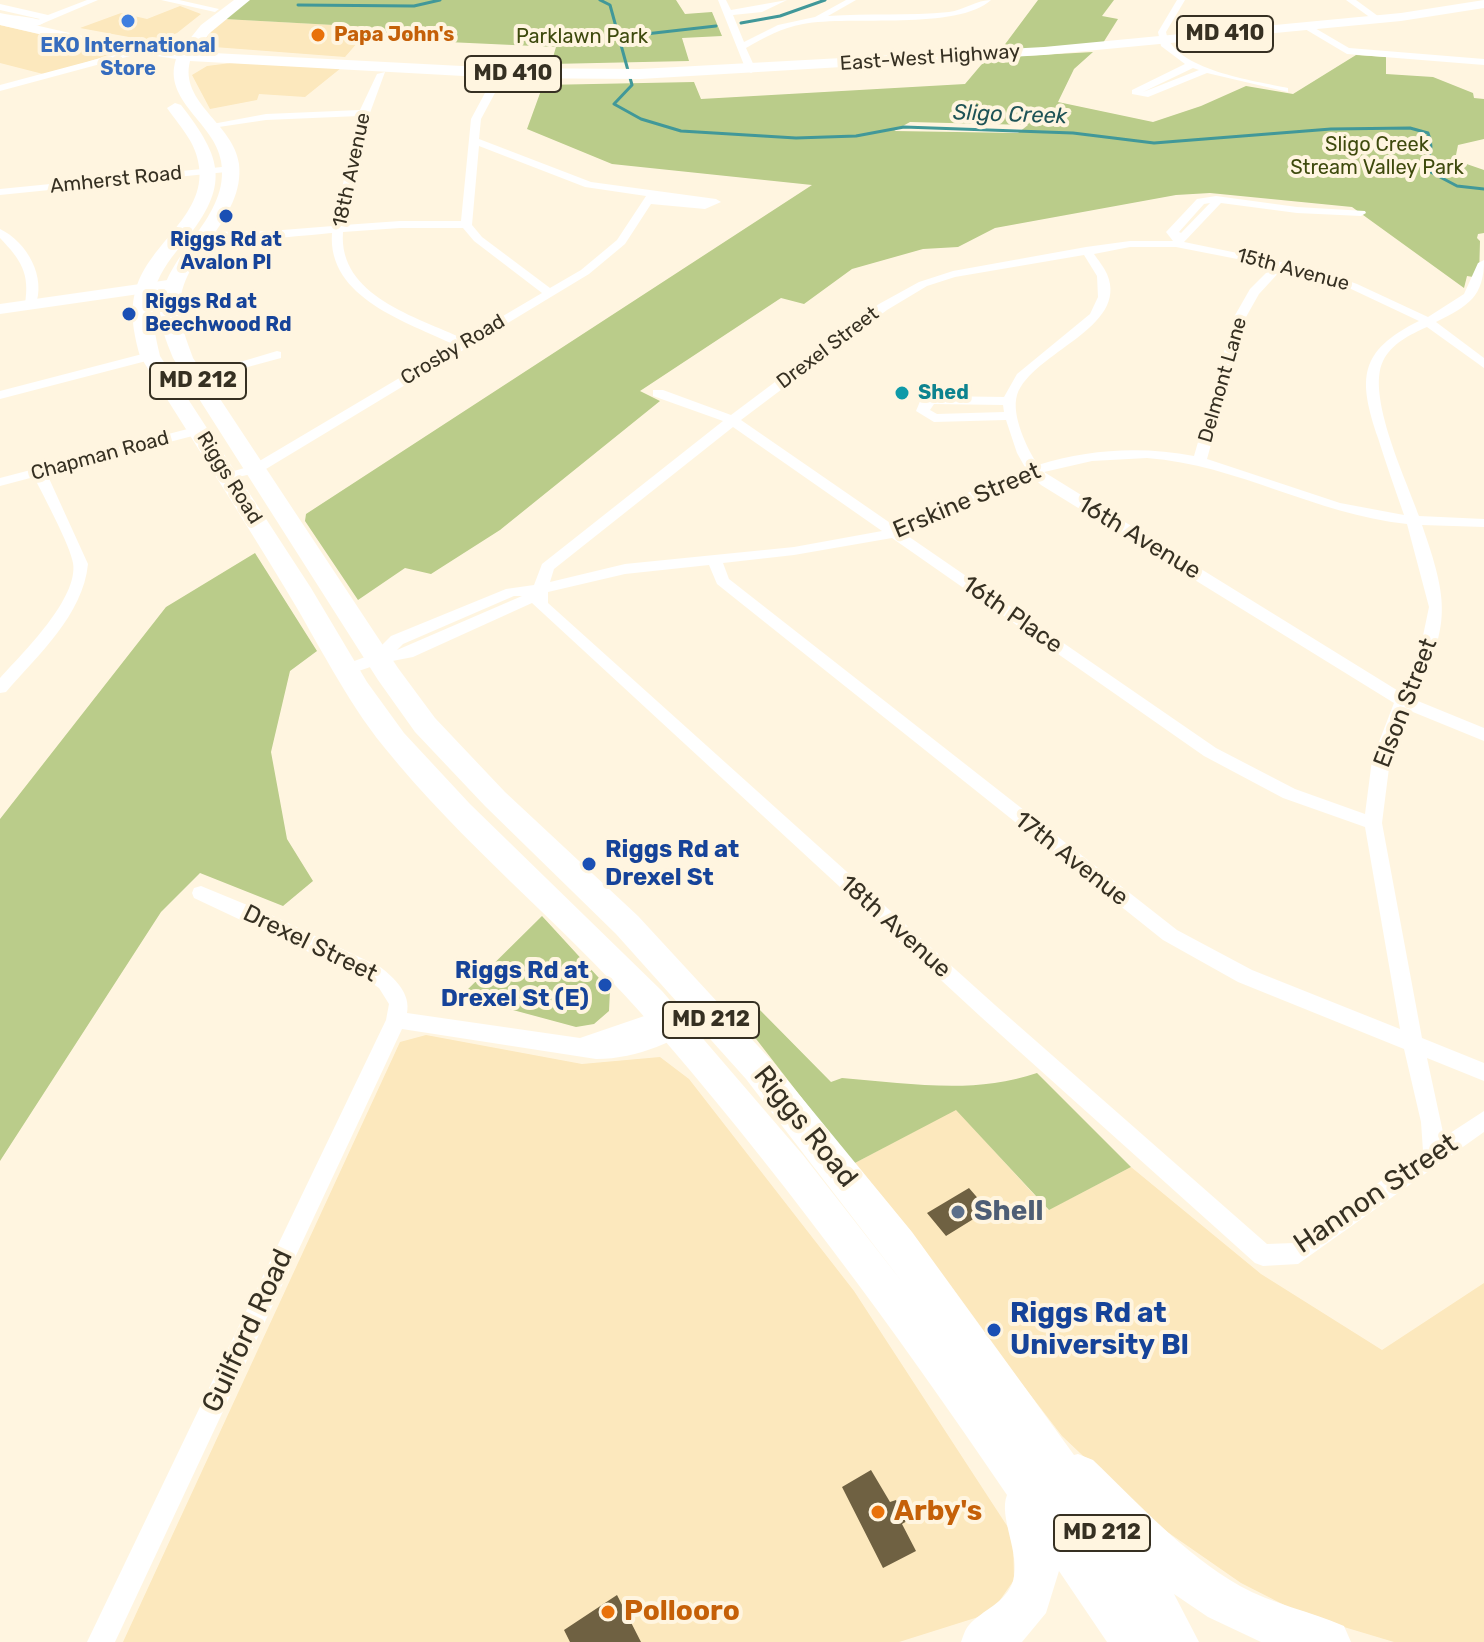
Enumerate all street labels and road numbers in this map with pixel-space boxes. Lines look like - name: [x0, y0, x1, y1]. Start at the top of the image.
- road number: MD 410: [1177, 16, 1273, 52]
- street label: East-West Highway: [839, 40, 1021, 76]
- road number: MD 410: [465, 56, 561, 92]
- street label: 18th Avenue: [328, 111, 376, 229]
- street label: Amherst Road: [49, 161, 183, 199]
- street label: 15th Avenue: [1234, 243, 1352, 297]
- street label: Drexel Street: [772, 302, 884, 394]
- street label: Crosby Road: [397, 310, 509, 390]
- street label: Delmont Lane: [1194, 314, 1252, 446]
- road number: MD 212: [150, 363, 246, 399]
- street label: Chapman Road: [28, 426, 172, 486]
- street label: Riggs Road: [191, 427, 267, 529]
- street label: Erskine Street: [889, 457, 1045, 545]
- street label: 16th Avenue: [1072, 490, 1206, 586]
- street label: 16th Place: [956, 570, 1068, 660]
- street label: Elson Street: [1368, 634, 1444, 772]
- street label: 17th Avenue: [1008, 806, 1134, 912]
- street label: 18th Avenue: [834, 870, 956, 984]
- street label: Drexel Street: [238, 899, 382, 989]
- road number: MD 212: [663, 1002, 759, 1038]
- street label: Riggs Road: [746, 1060, 864, 1194]
- street label: Hannon Street: [1288, 1127, 1464, 1261]
- street label: Guilford Road: [196, 1244, 300, 1418]
- road number: MD 212: [1054, 1515, 1150, 1551]

